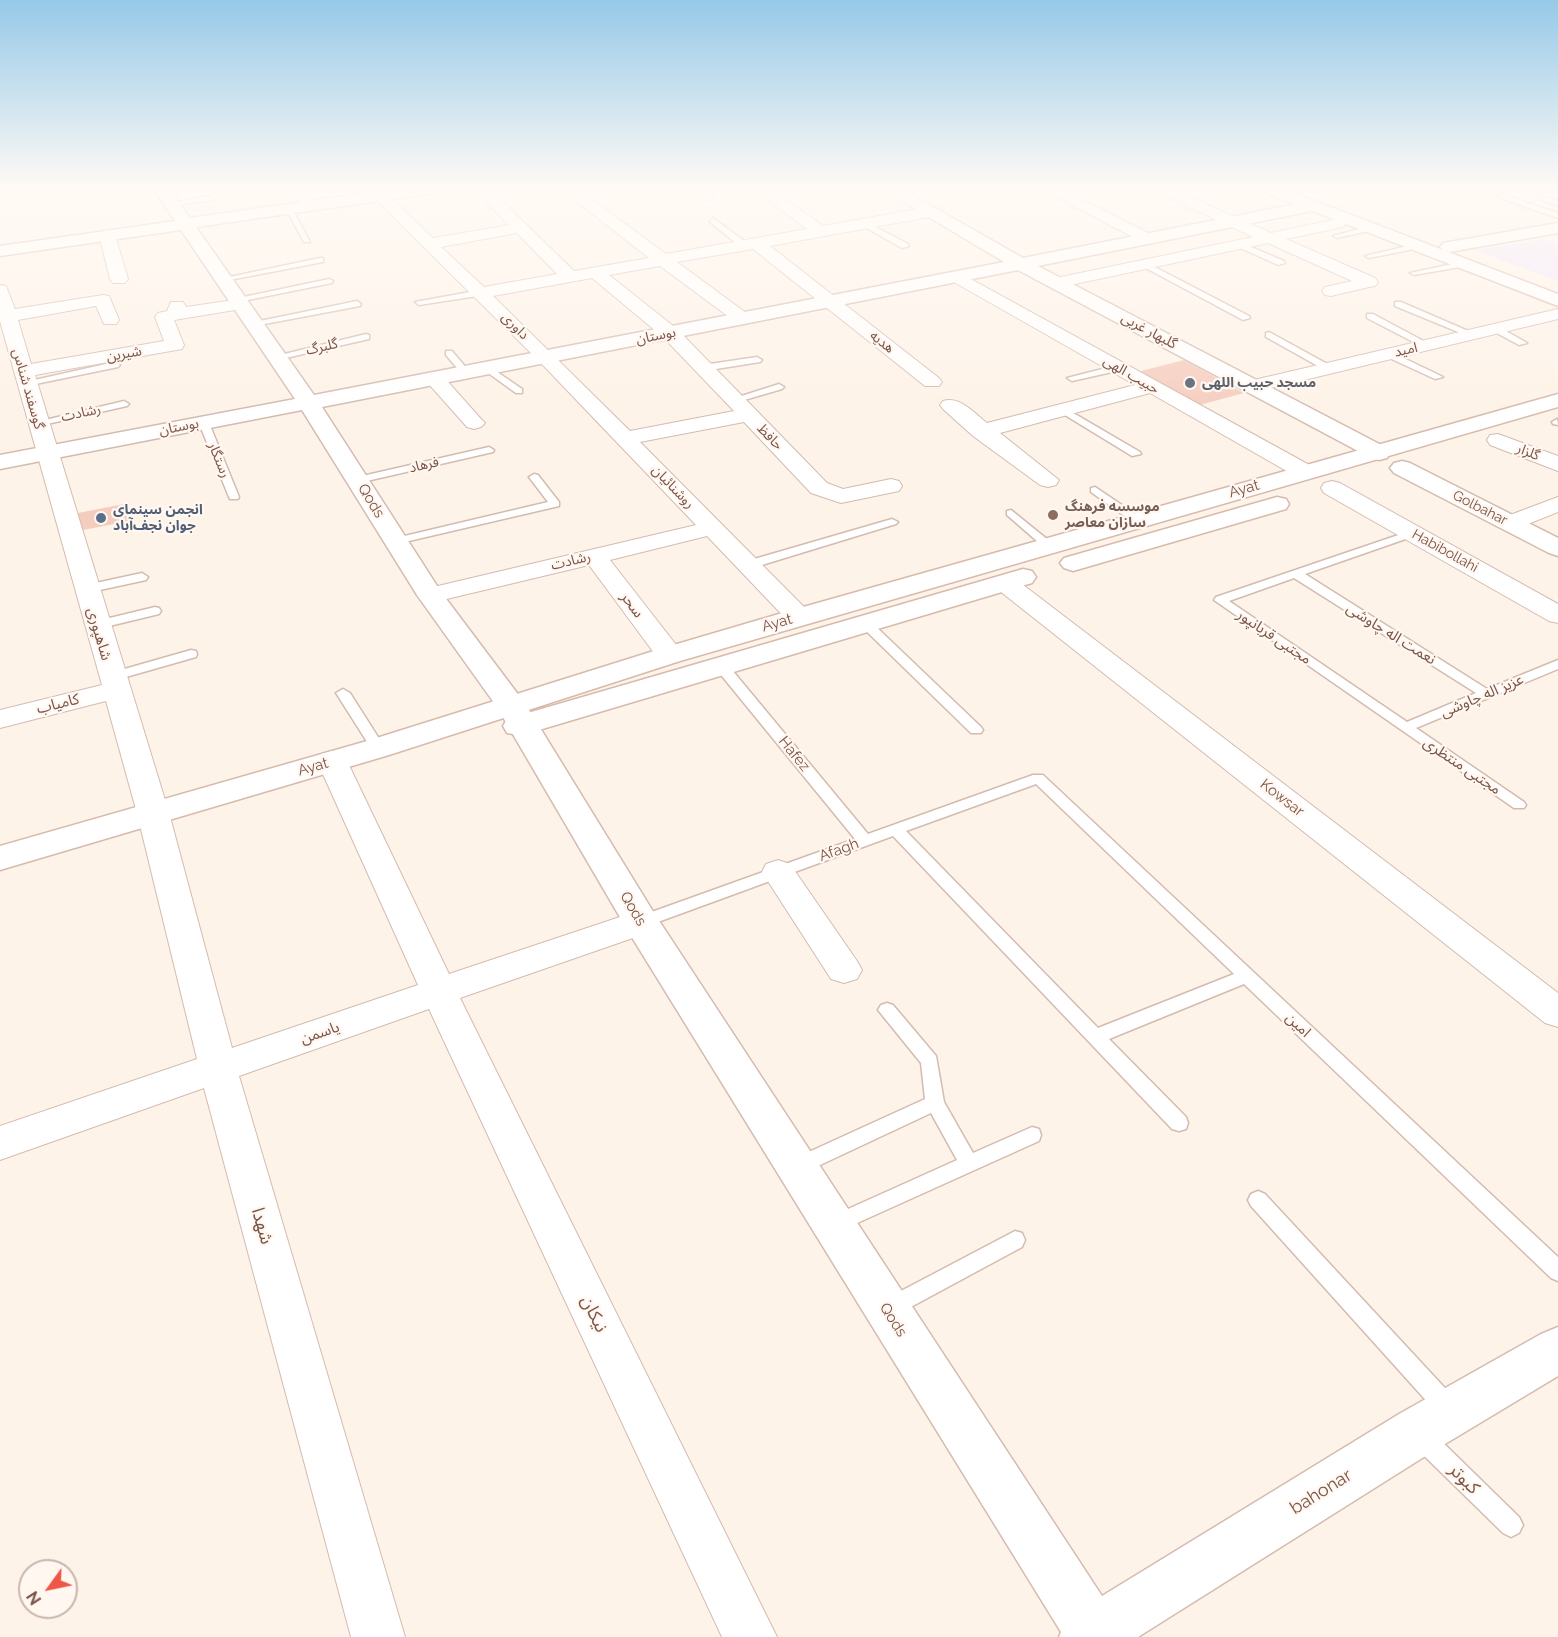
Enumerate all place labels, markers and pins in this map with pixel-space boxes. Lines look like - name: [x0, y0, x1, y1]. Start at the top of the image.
- place label: مسجد حبیب اللهی: [1202, 375, 1316, 391]
- marker: مسجد حبیب اللهی: [1183, 376, 1197, 390]
- place label: موسسه فرهنگ سازان معاصر: [1065, 499, 1160, 532]
- place label: انجمن سینمای جوان نجف‌آباد: [113, 502, 203, 534]
- marker: موسسه فرهنگ سازان معاصر: [1046, 508, 1060, 522]
- marker: انجمن سینمای جوان نجف‌آباد: [94, 511, 108, 525]

